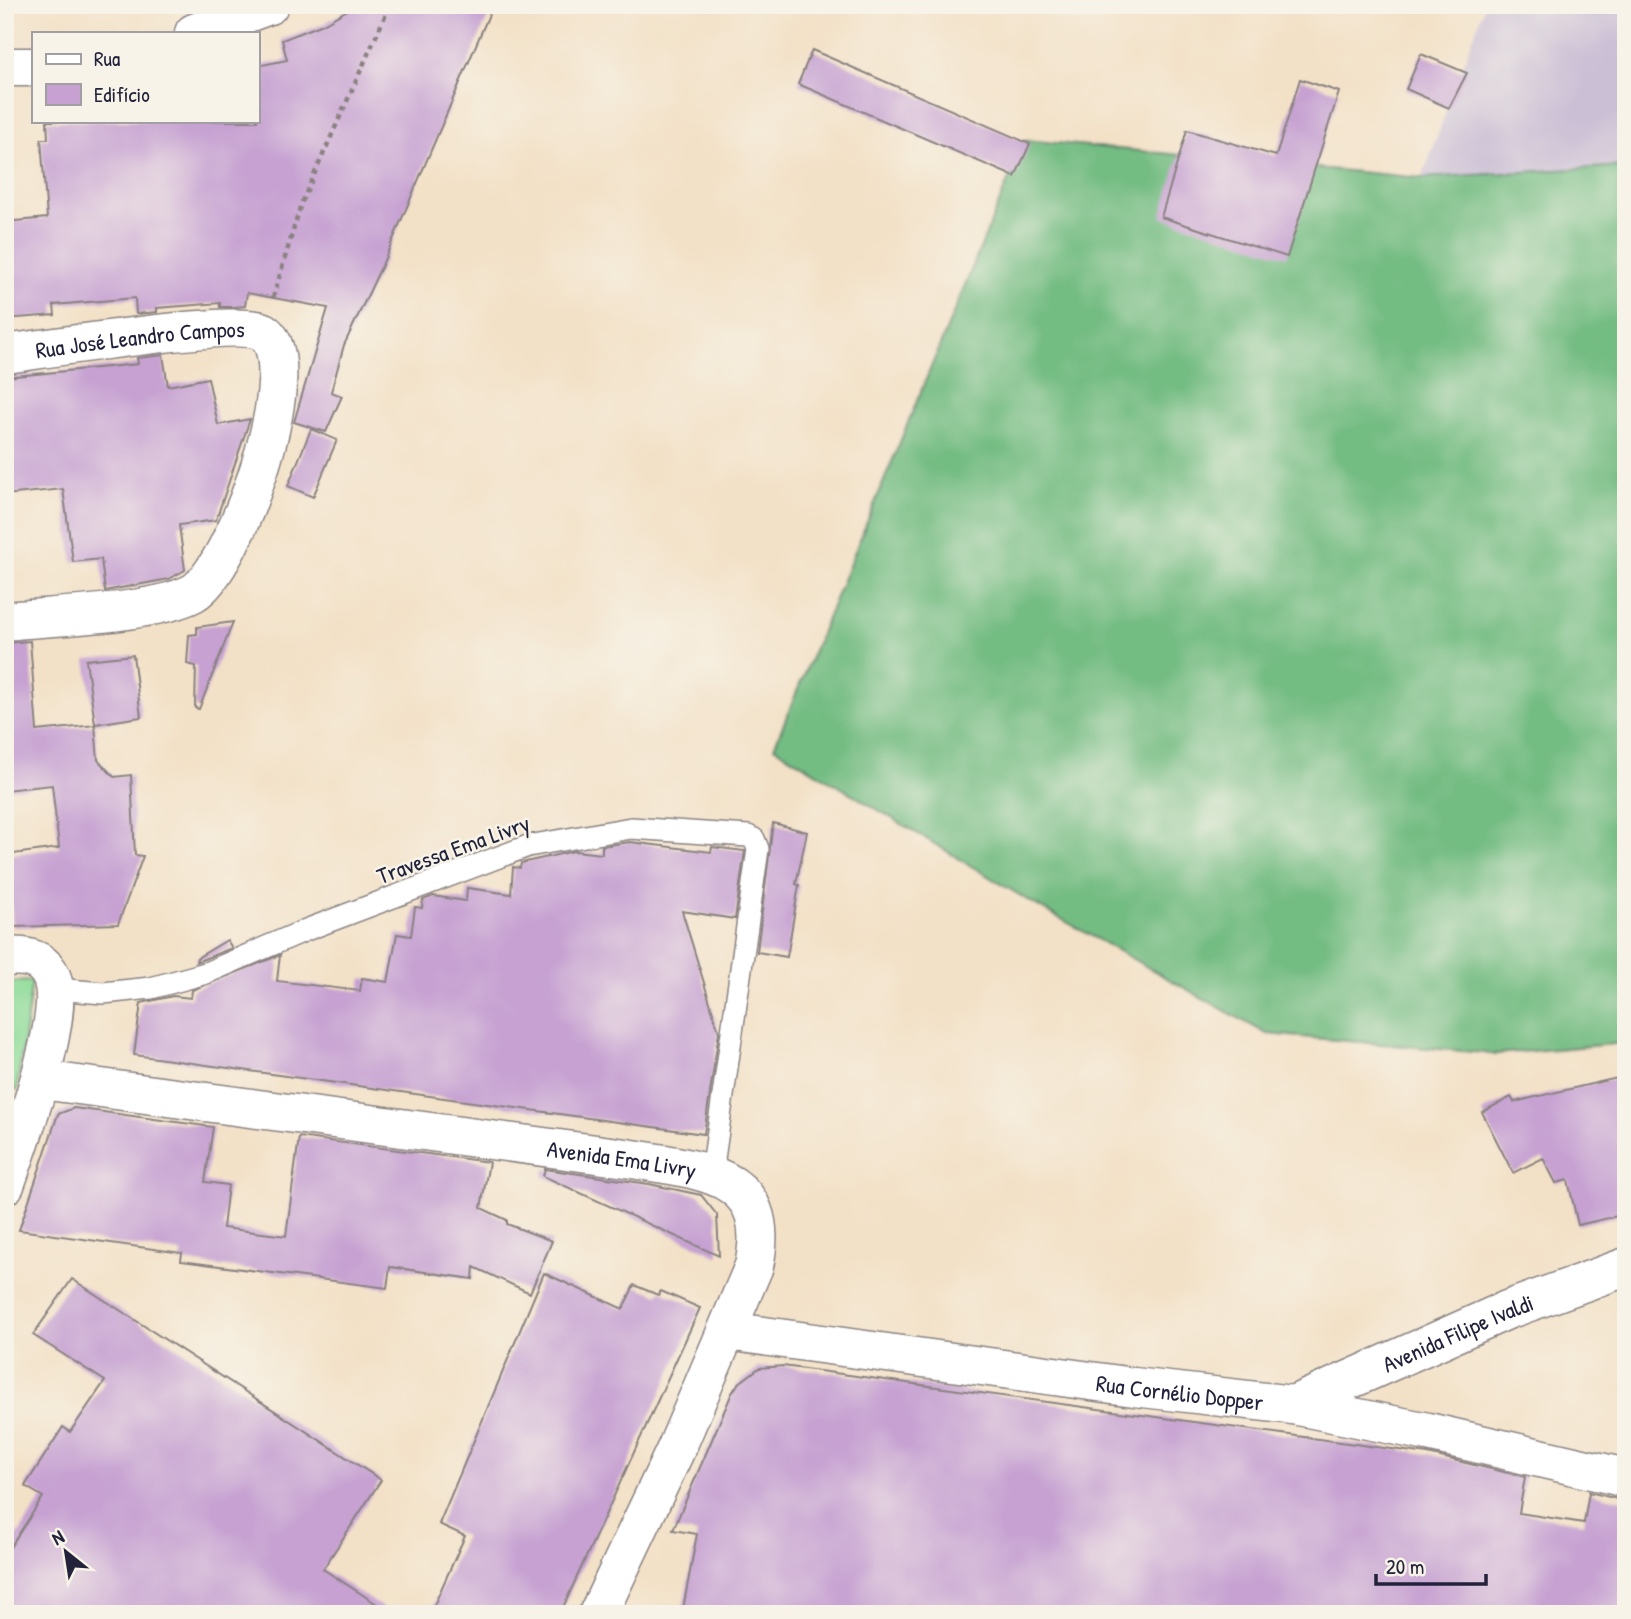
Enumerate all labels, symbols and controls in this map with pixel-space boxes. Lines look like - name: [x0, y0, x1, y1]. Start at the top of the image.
- legend: [32, 32, 259, 122]
- text: Rua: [94, 44, 120, 73]
- text: Edifício: [94, 80, 150, 109]
- street label: Rua José Leandro Campos: [34, 313, 245, 365]
- street label: Travessa Ema Livry: [372, 807, 534, 891]
- street label: Avenida Ema Livry: [545, 1132, 700, 1185]
- street label: Avenida Filipe Ivaldi: [1377, 1286, 1537, 1379]
- street label: Rua Cornélio Dopper: [1094, 1366, 1265, 1417]
- north arrow: [32, 1518, 102, 1588]
- text: N: [47, 1523, 68, 1551]
- scale bar: [1376, 1542, 1486, 1586]
- text: 20 m: [1386, 1552, 1424, 1581]

